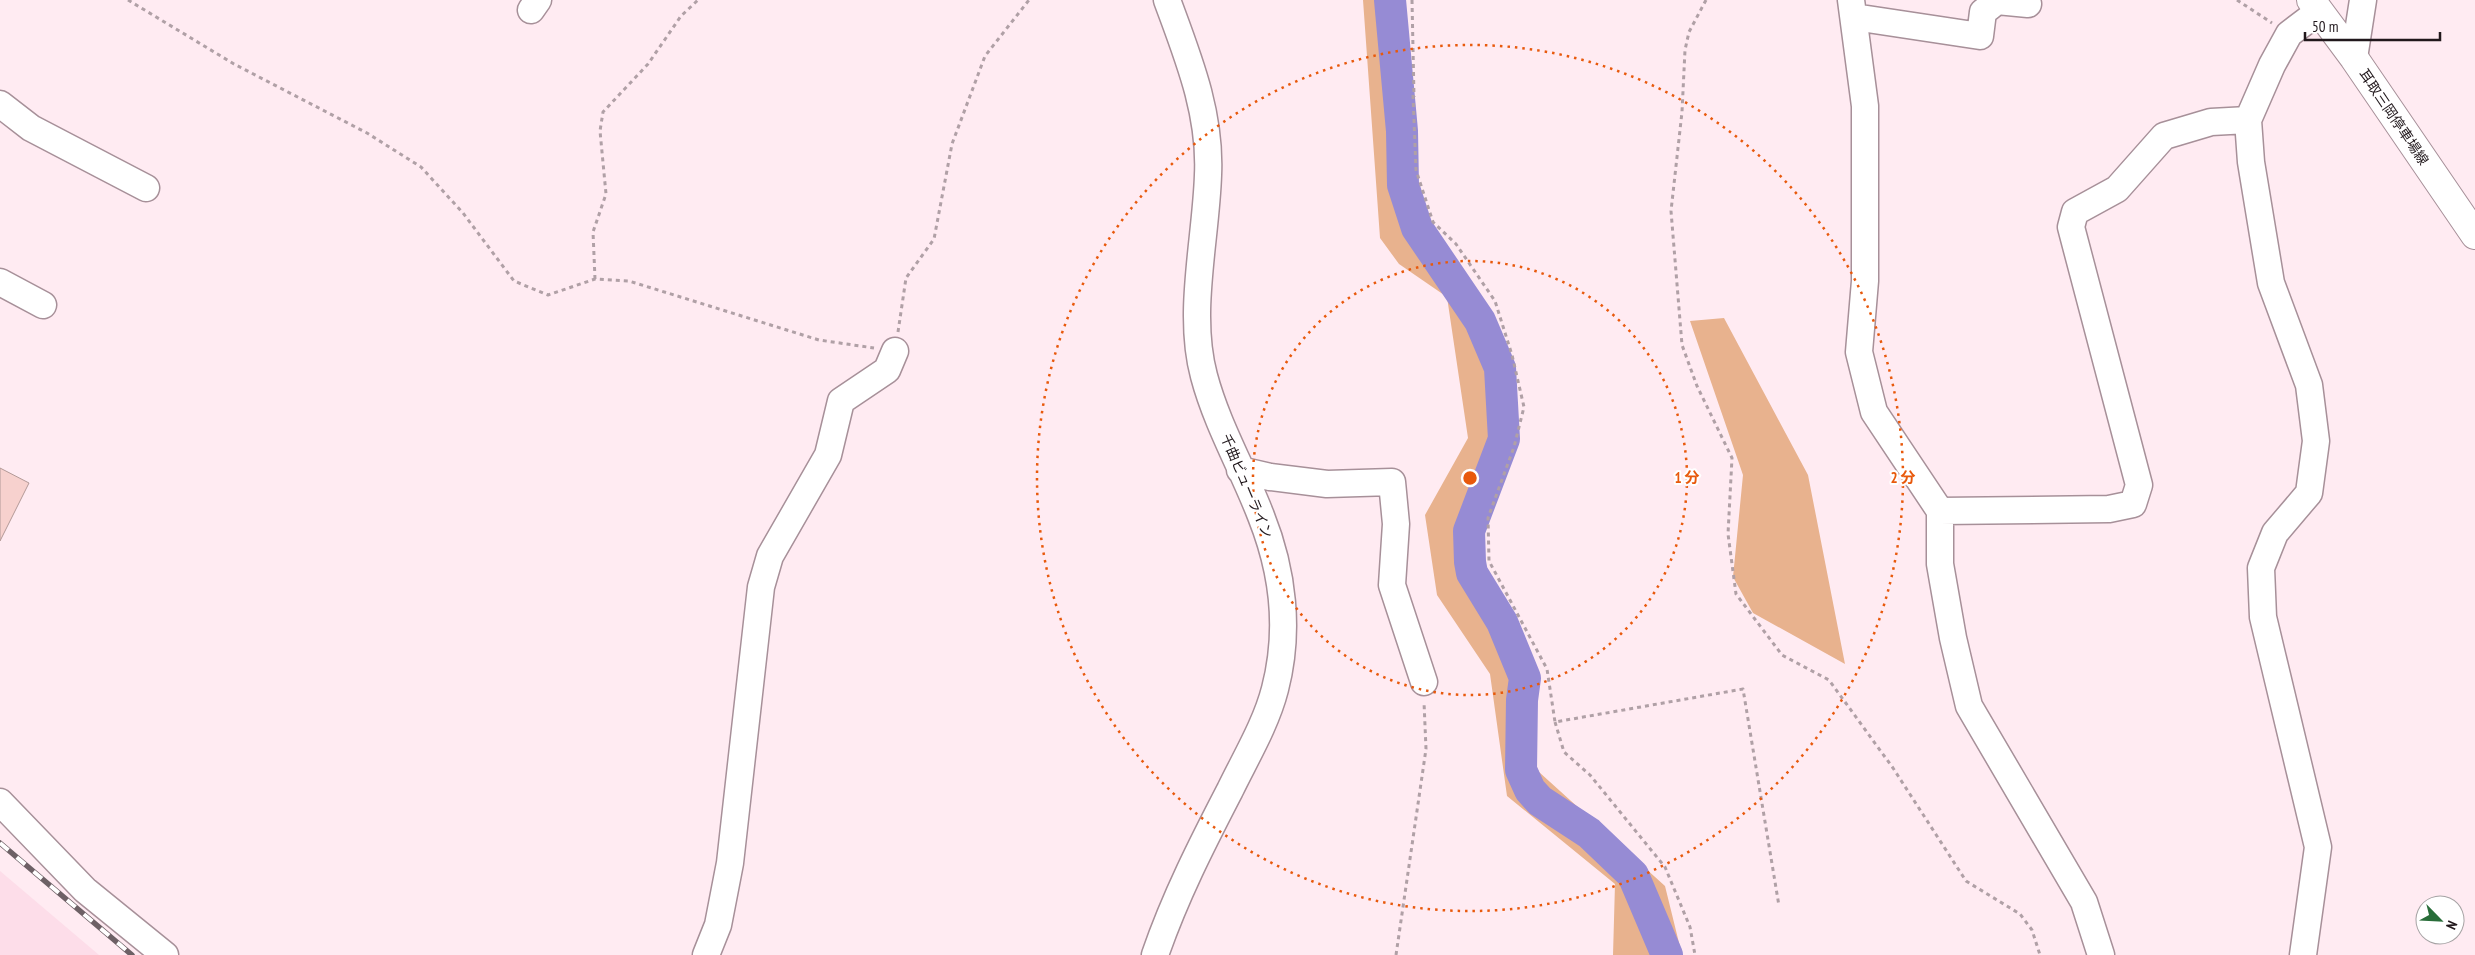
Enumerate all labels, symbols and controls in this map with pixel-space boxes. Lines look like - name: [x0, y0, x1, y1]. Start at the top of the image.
- scale bar: [2305, 10, 2440, 42]
- text: 50 m: [2312, 17, 2338, 36]
- street label: 耳取三岡停車場線: [2355, 66, 2433, 168]
- street label: 千曲ビューライン: [1217, 431, 1277, 541]
- text: 1 分: [1674, 468, 1700, 487]
- text: 2 分: [1890, 468, 1916, 487]
- centre of rings: [1461, 469, 1479, 487]
- north arrow: [2415, 895, 2465, 945]
- text: N: [2442, 918, 2462, 932]

